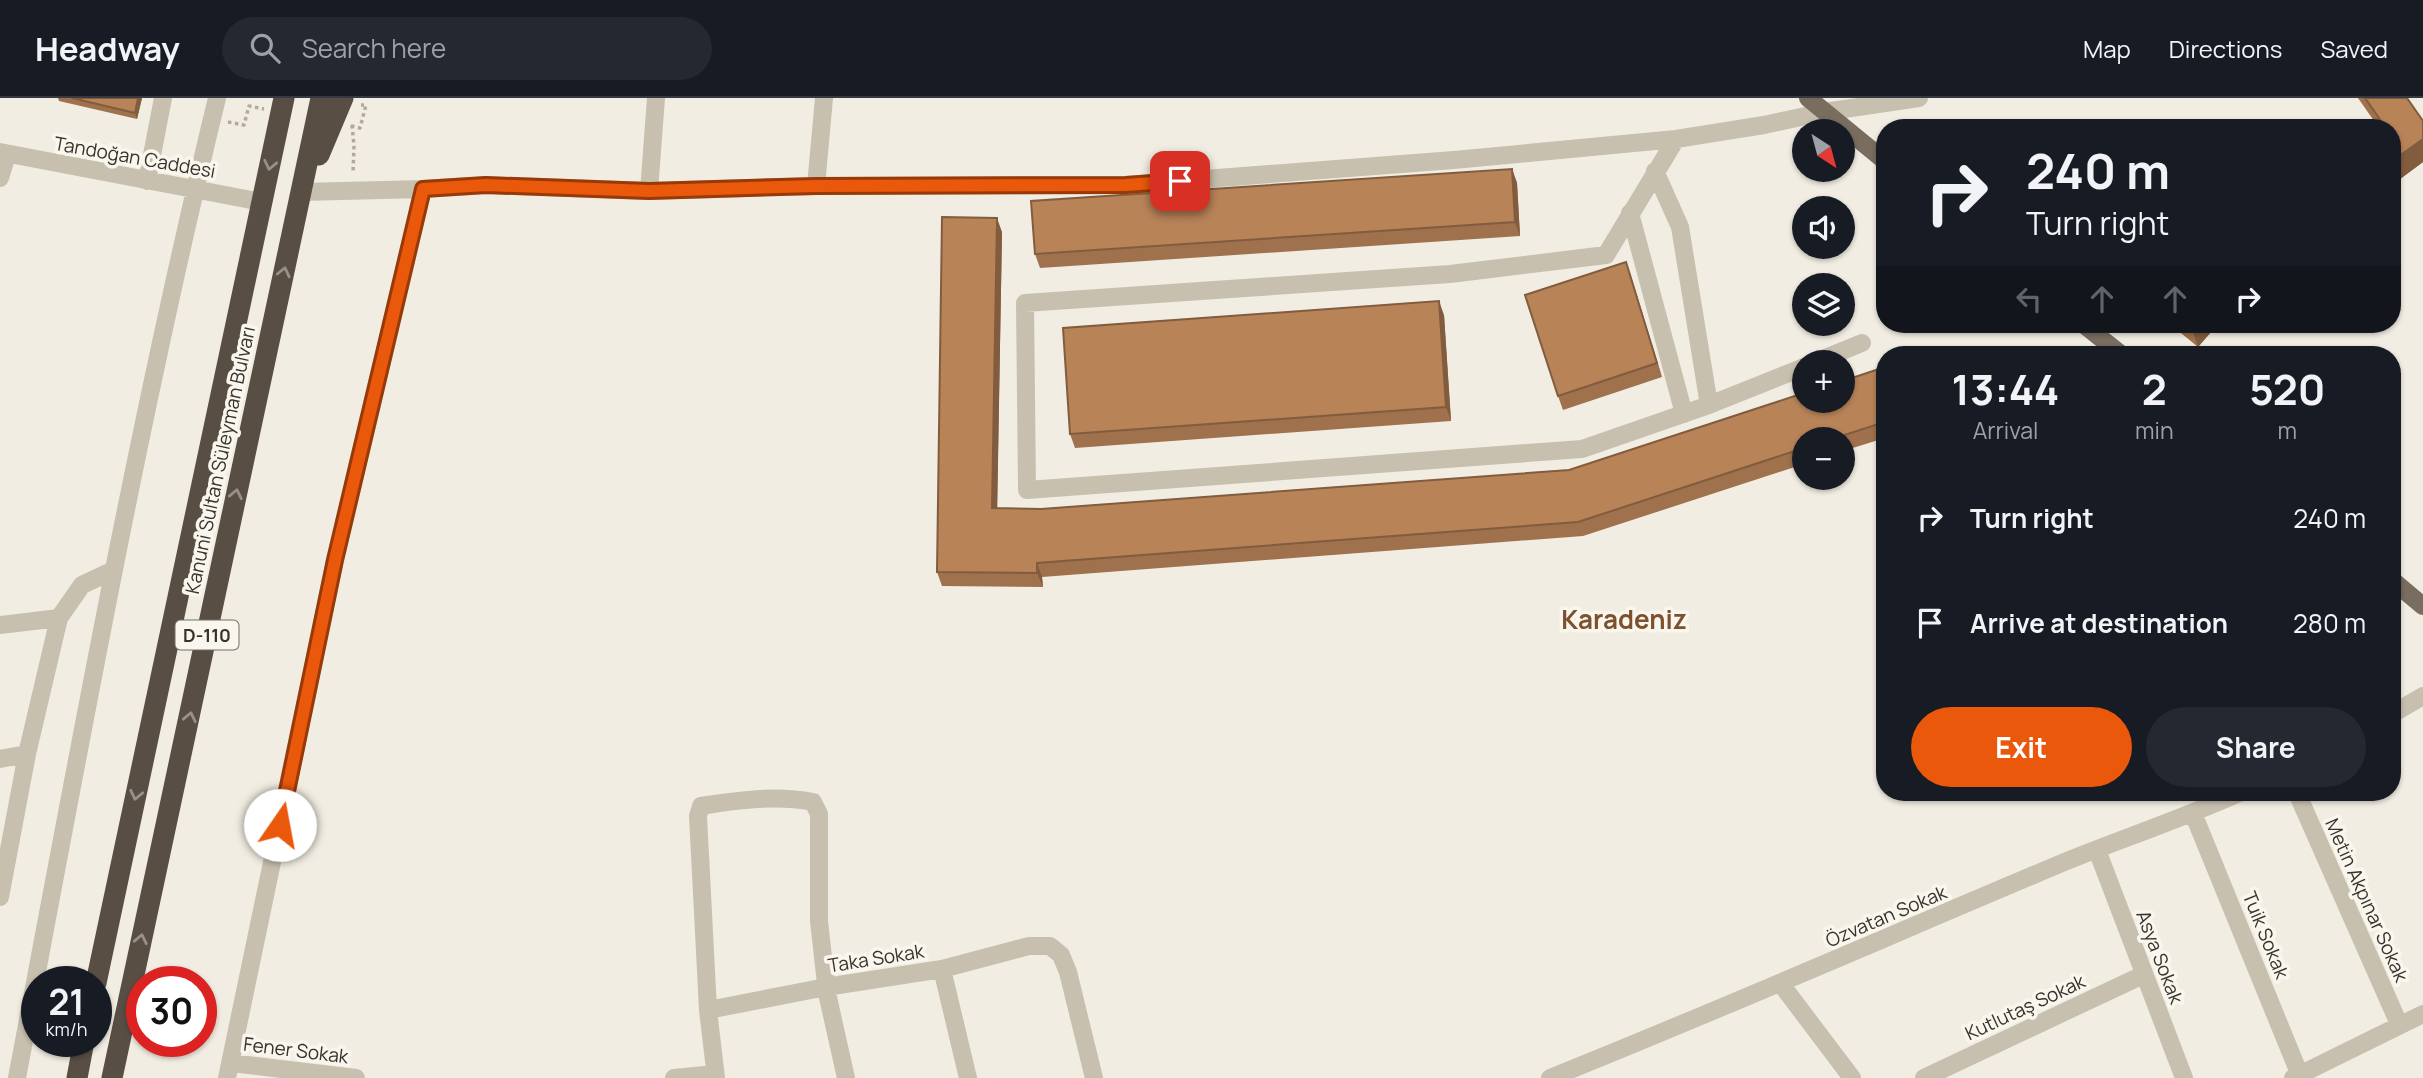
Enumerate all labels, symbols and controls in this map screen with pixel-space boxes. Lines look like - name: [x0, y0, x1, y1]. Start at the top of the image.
- search box: [222, 17, 712, 80]
- text: Headway: [35, 26, 180, 71]
- icon: search: [246, 29, 284, 67]
- text: Search here: [302, 30, 446, 66]
- text: Map: [2083, 32, 2131, 65]
- text: Directions: [2169, 32, 2282, 65]
- text: Saved: [2320, 32, 2388, 65]
- north arrow: [1792, 119, 1855, 182]
- map controls: [1792, 119, 1855, 490]
- street label: Tandoğan Caddesi: [52, 130, 218, 184]
- text: 240 m: [2026, 137, 2170, 204]
- icon: right: [1911, 147, 2002, 238]
- pin: [1150, 151, 1210, 211]
- one-way arrow: [264, 159, 279, 171]
- icon: arrive: [1161, 162, 1199, 200]
- button: sound: [1792, 196, 1855, 259]
- text: Turn right: [2026, 201, 2169, 245]
- one-way arrow: [276, 266, 291, 278]
- button: layers: [1792, 273, 1855, 336]
- icon: left: [2010, 280, 2048, 318]
- icon: ahead: [2083, 280, 2121, 318]
- icon: ahead: [2156, 280, 2194, 318]
- icon: right: [2229, 280, 2267, 318]
- street label: Kanuni Sultan Süleyman Bulvarı: [179, 324, 261, 596]
- button: +: [1792, 350, 1855, 413]
- text: 13:44: [1952, 360, 2059, 418]
- text: 2: [2142, 360, 2167, 418]
- text: 520: [2249, 360, 2325, 418]
- text: Arrival: [1973, 414, 2038, 446]
- text: min: [2135, 414, 2174, 446]
- text: m: [2278, 414, 2297, 446]
- button: −: [1792, 427, 1855, 490]
- one-way arrow: [227, 488, 242, 500]
- icon: right: [1911, 499, 1949, 537]
- text: Turn right: [1970, 500, 2094, 536]
- text: 240 m: [2293, 500, 2366, 536]
- district label: Karadeniz: [1561, 601, 1687, 637]
- icon: arrive: [1911, 604, 1949, 642]
- text: Arrive at destination: [1970, 605, 2228, 641]
- text: 280 m: [2293, 605, 2366, 641]
- road number: D-110: [176, 620, 238, 650]
- button: Exit: [1911, 707, 2132, 787]
- button: Share: [2146, 707, 2366, 787]
- one-way arrow: [181, 711, 196, 723]
- position arrow: [243, 788, 317, 862]
- one-way arrow: [130, 789, 145, 801]
- street label: Metin Akpınar Sokak: [2319, 814, 2415, 986]
- street label: Özvatan Sokak: [1822, 879, 1951, 953]
- street label: Tuik Sokak: [2237, 888, 2295, 983]
- street label: Asya Sokak: [2130, 907, 2190, 1008]
- one-way arrow: [132, 933, 147, 945]
- street label: Taka Sokak: [826, 938, 926, 978]
- speed limit sign: 30: [126, 966, 217, 1057]
- street label: Kutlutaş Sokak: [1961, 968, 2090, 1046]
- text: 21: [48, 978, 85, 1026]
- text: km/h: [46, 1017, 87, 1041]
- street label: Fener Sokak: [242, 1031, 350, 1069]

